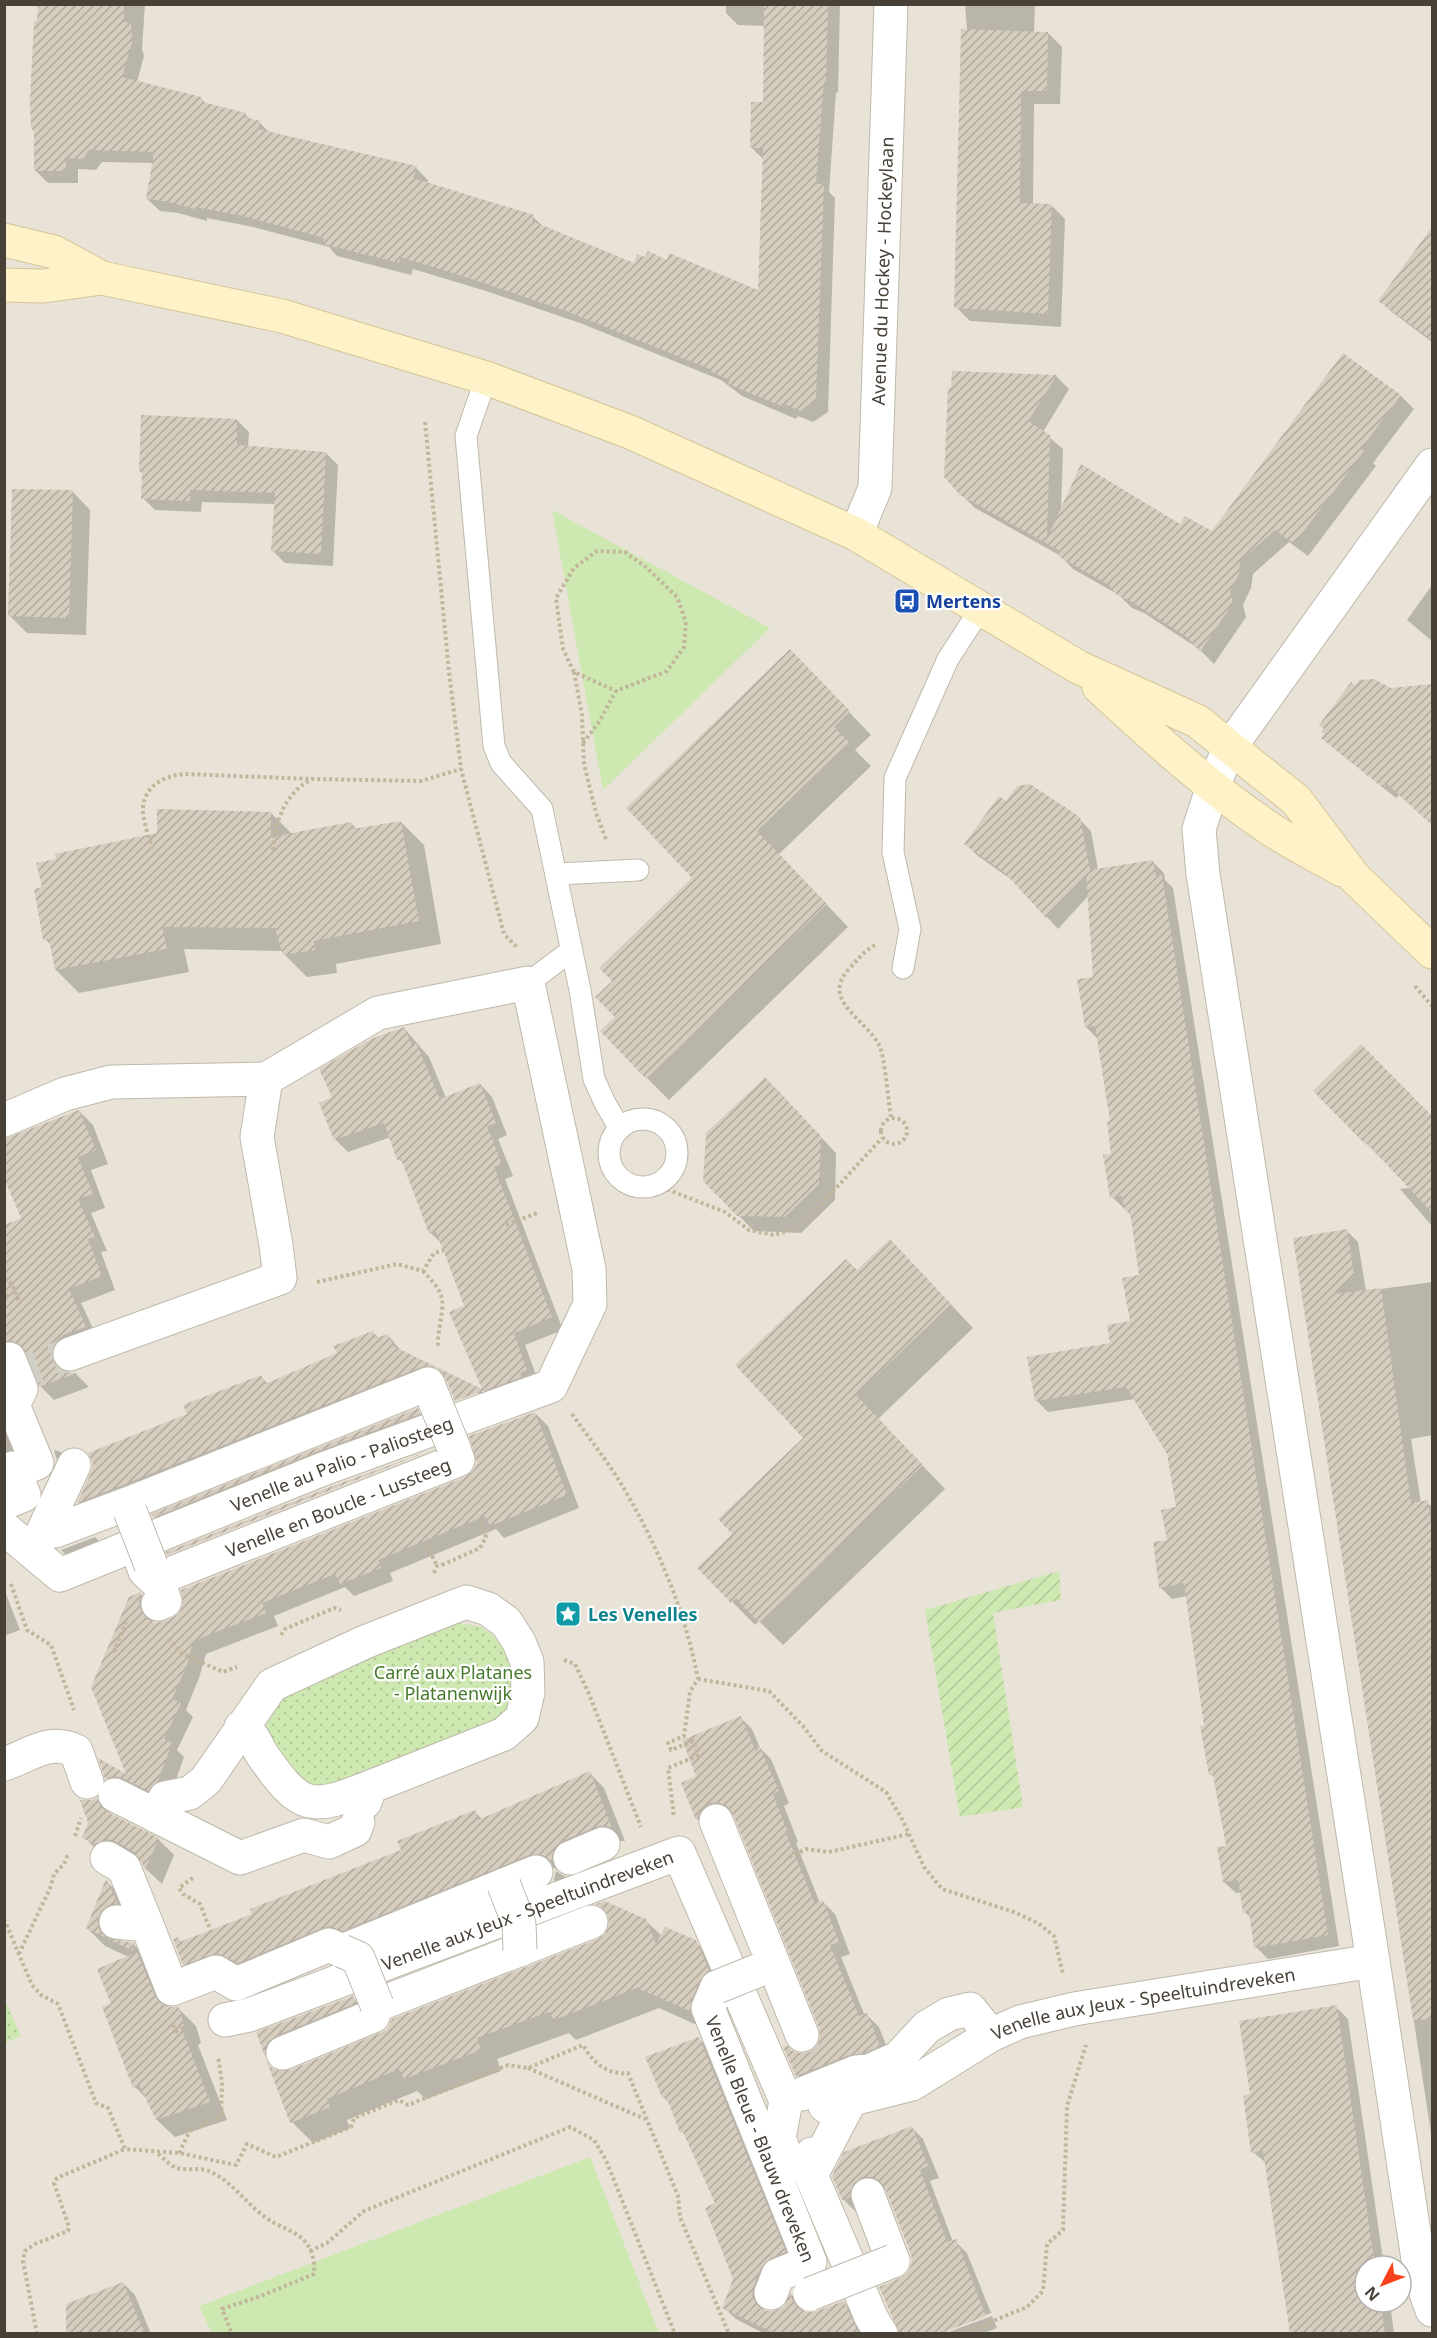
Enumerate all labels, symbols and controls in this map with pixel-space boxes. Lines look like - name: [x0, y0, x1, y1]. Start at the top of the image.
- street label: Avenue du Hockey - Hockeylaan: [866, 136, 899, 406]
- bus stop icon: Mertens: [892, 586, 922, 616]
- place label: Mertens: [926, 589, 1001, 613]
- street label: Venelle au Palio - Paliosteeg: [227, 1411, 456, 1517]
- street label: Venelle en Boucle - Lussteeg: [222, 1452, 454, 1563]
- place icon: Les Venelles: [553, 1599, 583, 1629]
- place label: Les Venelles: [588, 1602, 698, 1626]
- park label: Carré aux Platanes - Platanenwijk: [374, 1660, 532, 1705]
- street label: Venelle aux Jeux - Speeltuindreveken: [378, 1844, 677, 1976]
- street label: Venelle aux Jeux - Speeltuindreveken: [987, 1962, 1297, 2045]
- street label: Venelle Bleue - Blauw dreveken: [700, 2012, 821, 2266]
- north arrow: [1353, 2254, 1413, 2314]
- text: N: [1359, 2282, 1384, 2306]

